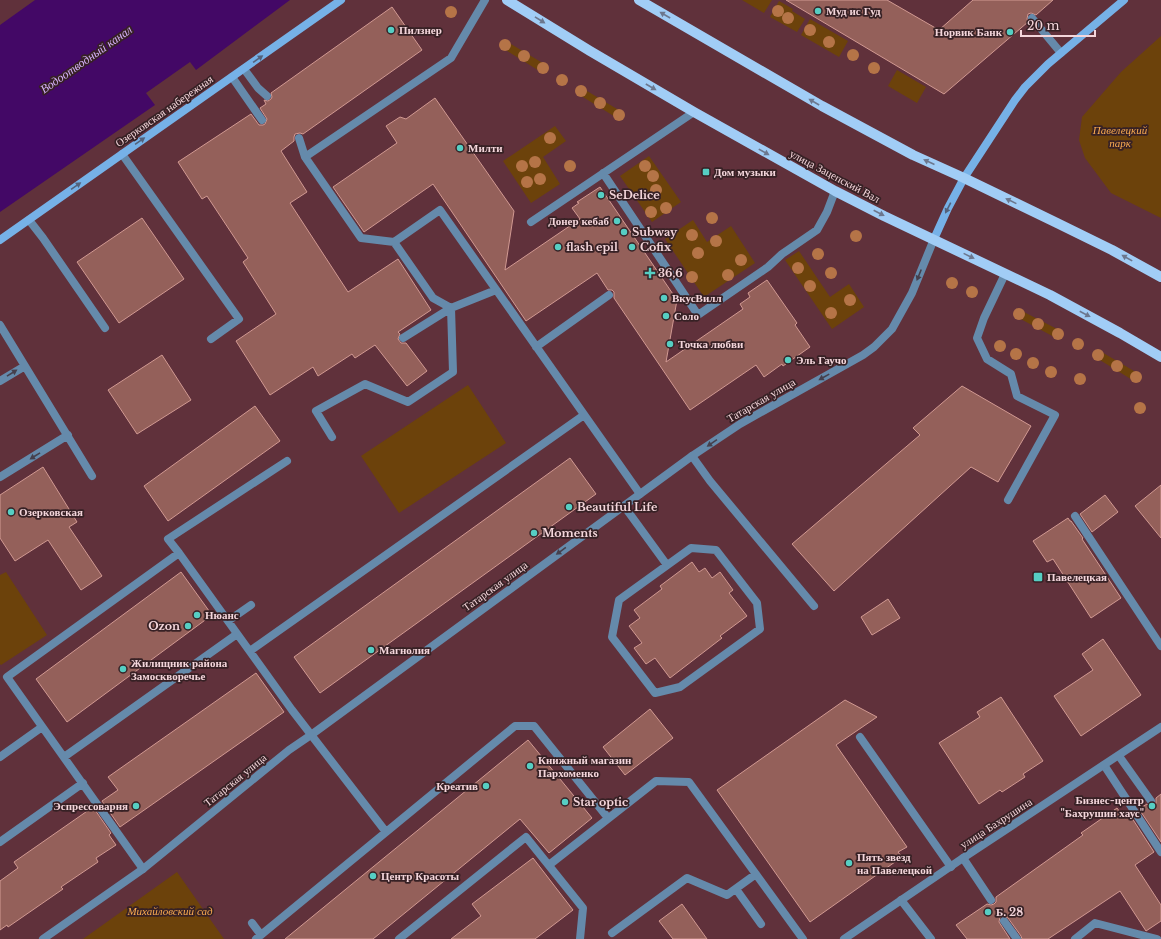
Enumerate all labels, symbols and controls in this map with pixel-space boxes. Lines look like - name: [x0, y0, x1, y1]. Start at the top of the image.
- place label: Муд ис Гуд: [826, 4, 881, 18]
- marker: Муд ис Гуд: [813, 6, 823, 16]
- one-way arrow: [659, 12, 671, 19]
- scale bar: [1021, 12, 1095, 38]
- one-way arrow: [534, 17, 546, 24]
- text: 20 m: [1027, 18, 1059, 33]
- water label: Водоотводный канал: [37, 22, 135, 96]
- place label: Пилзнер: [399, 23, 442, 37]
- marker: Пилзнер: [386, 25, 396, 35]
- place label: Норвик Банк: [935, 25, 1003, 39]
- marker: Норвик Банк: [1005, 27, 1015, 37]
- one-way arrow: [253, 55, 263, 63]
- street label: Озерковская набережная: [112, 72, 216, 150]
- one-way arrow: [645, 84, 657, 91]
- one-way arrow: [808, 98, 820, 105]
- park label: Павелецкий парк: [1092, 123, 1148, 150]
- one-way arrow: [135, 137, 145, 145]
- place label: Милти: [468, 141, 503, 155]
- marker: Милти: [455, 143, 465, 153]
- street label: улица Зацепский Вал: [787, 146, 883, 206]
- one-way arrow: [758, 148, 770, 155]
- one-way arrow: [923, 159, 934, 165]
- place label: Дом музыки: [714, 165, 777, 179]
- marker: Дом музыки: [701, 167, 711, 177]
- one-way arrow: [71, 182, 82, 190]
- place label: SeDelice: [609, 188, 660, 202]
- marker: SeDelice: [596, 190, 606, 200]
- one-way arrow: [1005, 198, 1016, 204]
- one-way arrow: [945, 202, 951, 214]
- one-way arrow: [873, 210, 884, 216]
- place label: Донер кебаб: [548, 214, 609, 228]
- marker: Донер кебаб: [612, 216, 622, 226]
- place label: Subway: [632, 225, 678, 239]
- marker: Subway: [619, 227, 629, 237]
- place label: flash epil: [566, 240, 618, 254]
- place label: Cofix: [640, 240, 672, 254]
- marker: flash epil: [553, 242, 563, 252]
- marker: Cofix: [627, 242, 637, 252]
- one-way arrow: [963, 253, 975, 259]
- one-way arrow: [1121, 255, 1133, 262]
- place label: 36,6: [658, 266, 683, 280]
- marker: 36,6: [645, 268, 655, 278]
- one-way arrow: [916, 270, 922, 281]
- place label: ВкусВилл: [672, 291, 722, 305]
- marker: ВкусВилл: [659, 293, 669, 303]
- place label: Соло: [674, 309, 699, 323]
- marker: Соло: [661, 311, 671, 321]
- one-way arrow: [1079, 311, 1091, 318]
- place label: Точка любви: [678, 337, 744, 351]
- marker: Точка любви: [665, 339, 675, 349]
- place label: Эль Гаучо: [796, 353, 847, 367]
- marker: Эль Гаучо: [783, 355, 793, 365]
- one-way arrow: [7, 369, 17, 377]
- one-way arrow: [818, 373, 830, 380]
- street label: Татарская улица: [724, 375, 798, 425]
- one-way arrow: [706, 439, 718, 446]
- one-way arrow: [29, 452, 41, 459]
- place label: Beautiful Life: [577, 500, 658, 514]
- marker: Beautiful Life: [564, 502, 574, 512]
- place label: Озерковская: [19, 505, 83, 519]
- marker: Озерковская: [6, 507, 16, 517]
- place label: Moments: [542, 526, 598, 540]
- marker: Moments: [529, 528, 539, 538]
- one-way arrow: [556, 547, 567, 556]
- street label: Татарская улица: [460, 558, 530, 614]
- place label: Павелецкая: [1047, 570, 1107, 584]
- marker: Павелецкая: [1032, 571, 1044, 583]
- place label: Нюанс: [205, 608, 239, 622]
- marker: Нюанс: [192, 610, 202, 620]
- place label: Ozon: [148, 619, 180, 633]
- marker: Ozon: [183, 621, 193, 631]
- place label: Магнолия: [379, 643, 430, 657]
- marker: Магнолия: [366, 645, 376, 655]
- place label: Жилищник района Замоскворечье: [131, 656, 228, 683]
- marker: Жилищник района Замоскворечье: [118, 664, 128, 674]
- street label: Татарская улица: [201, 750, 269, 810]
- place label: Книжный магазин Пархоменко: [538, 753, 632, 780]
- marker: Книжный магазин Пархоменко: [525, 761, 535, 771]
- place label: Креатив: [436, 779, 478, 793]
- marker: Креатив: [481, 781, 491, 791]
- place label: Бизнес-центр "Бахрушин хаус": [1060, 793, 1144, 820]
- street label: улица Бахрушина: [957, 794, 1035, 851]
- place label: Star optic: [573, 795, 628, 809]
- marker: Star optic: [560, 797, 570, 807]
- place label: Эспрессоварня: [53, 799, 128, 813]
- marker: Эспрессоварня: [131, 801, 141, 811]
- marker: Бизнес-центр "Бахрушин хаус": [1147, 801, 1157, 811]
- place label: Пять звезд на Павелецкой: [857, 850, 933, 877]
- marker: Пять звезд на Павелецкой: [844, 858, 854, 868]
- place label: Центр Красоты: [381, 869, 460, 883]
- marker: Центр Красоты: [368, 871, 378, 881]
- park label: Михайловский сад: [126, 904, 213, 918]
- place label: Б. 28: [996, 905, 1023, 919]
- marker: Б. 28: [983, 907, 993, 917]

